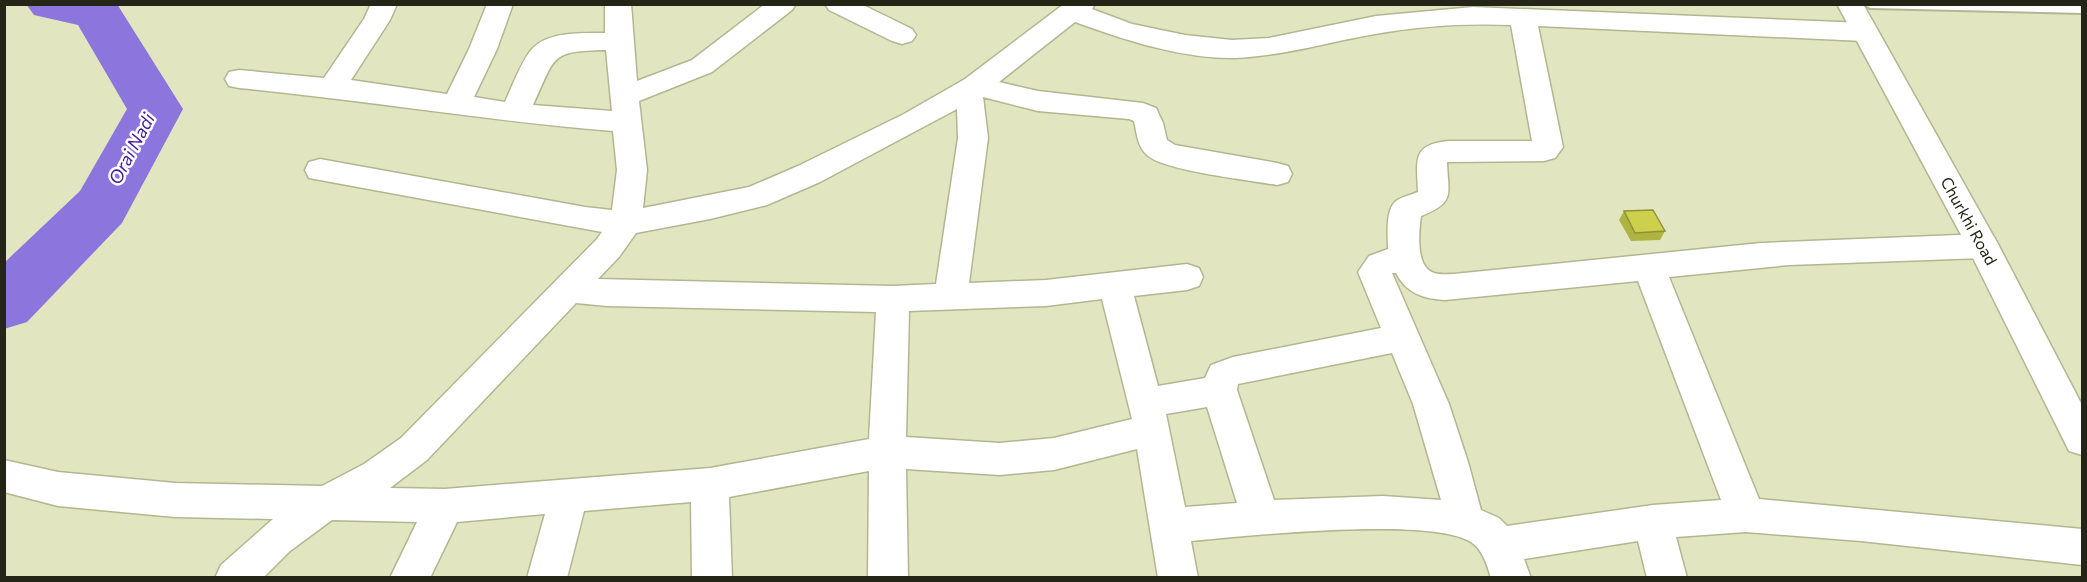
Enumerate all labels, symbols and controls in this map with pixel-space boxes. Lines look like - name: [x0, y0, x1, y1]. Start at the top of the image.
- water label: Orai Nadi: [103, 108, 160, 188]
- street label: Churkhi Road: [1937, 173, 2001, 268]

